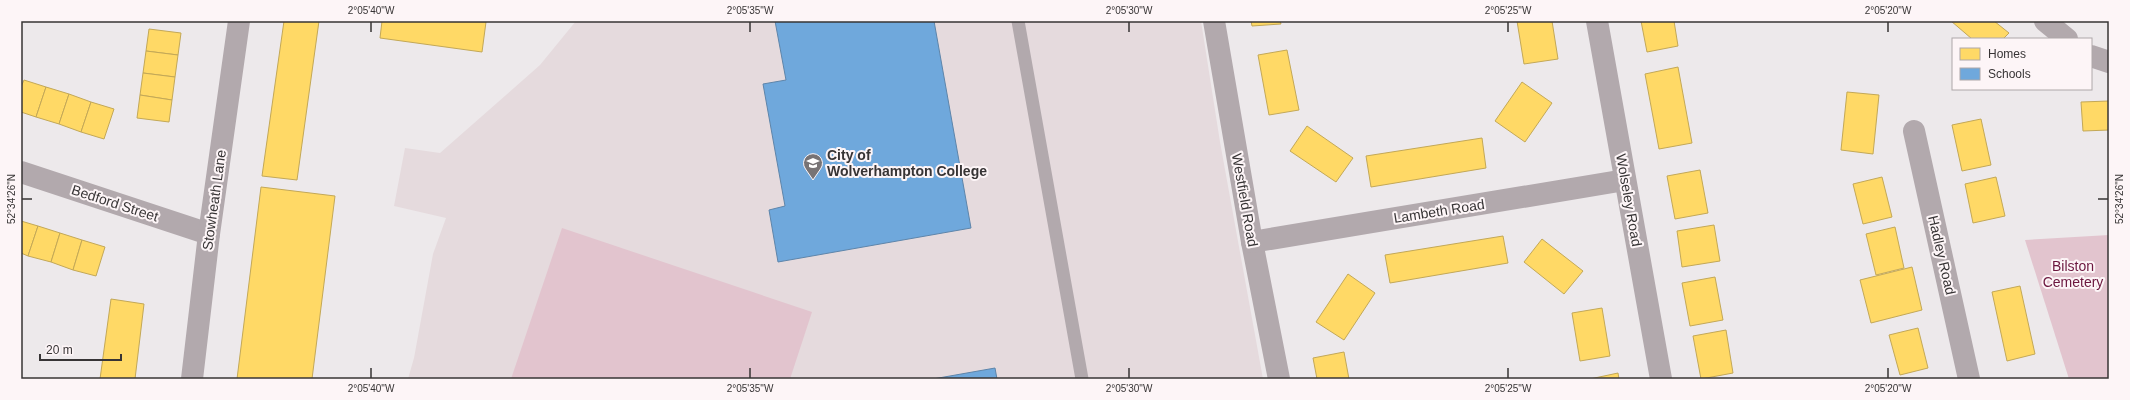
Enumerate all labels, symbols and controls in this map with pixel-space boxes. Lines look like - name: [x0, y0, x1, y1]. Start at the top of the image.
- text: 2°05'40"W: [348, 5, 395, 16]
- text: 2°05'35"W: [727, 5, 774, 16]
- text: 2°05'30"W: [1106, 5, 1153, 16]
- text: 2°05'25"W: [1485, 5, 1532, 16]
- text: 2°05'20"W: [1865, 5, 1912, 16]
- legend: [1952, 38, 2092, 90]
- text: Homes: [1988, 47, 2026, 61]
- text: Schools: [1988, 67, 2031, 81]
- place label: City of Wolverhampton College: [827, 147, 987, 179]
- street label: Stowheath Lane: [199, 149, 229, 251]
- school or university icon: City of Wolverhampton College: [802, 152, 824, 180]
- street label: Westfield Road: [1229, 152, 1261, 248]
- street label: Wolseley Road: [1613, 152, 1645, 248]
- text: 52°34'26"N: [6, 174, 17, 224]
- text: 52°34'26"N: [2114, 174, 2125, 224]
- street label: Bedford Street: [70, 181, 161, 225]
- street label: Lambeth Road: [1392, 196, 1486, 226]
- street label: Hadley Road: [1925, 214, 1959, 296]
- park label: Bilston Cemetery: [2043, 258, 2103, 290]
- scale bar: [40, 336, 121, 362]
- text: 20 m: [46, 343, 73, 357]
- text: 2°05'40"W: [348, 383, 395, 394]
- text: 2°05'35"W: [727, 383, 774, 394]
- text: 2°05'30"W: [1106, 383, 1153, 394]
- text: 2°05'25"W: [1485, 383, 1532, 394]
- text: 2°05'20"W: [1865, 383, 1912, 394]

